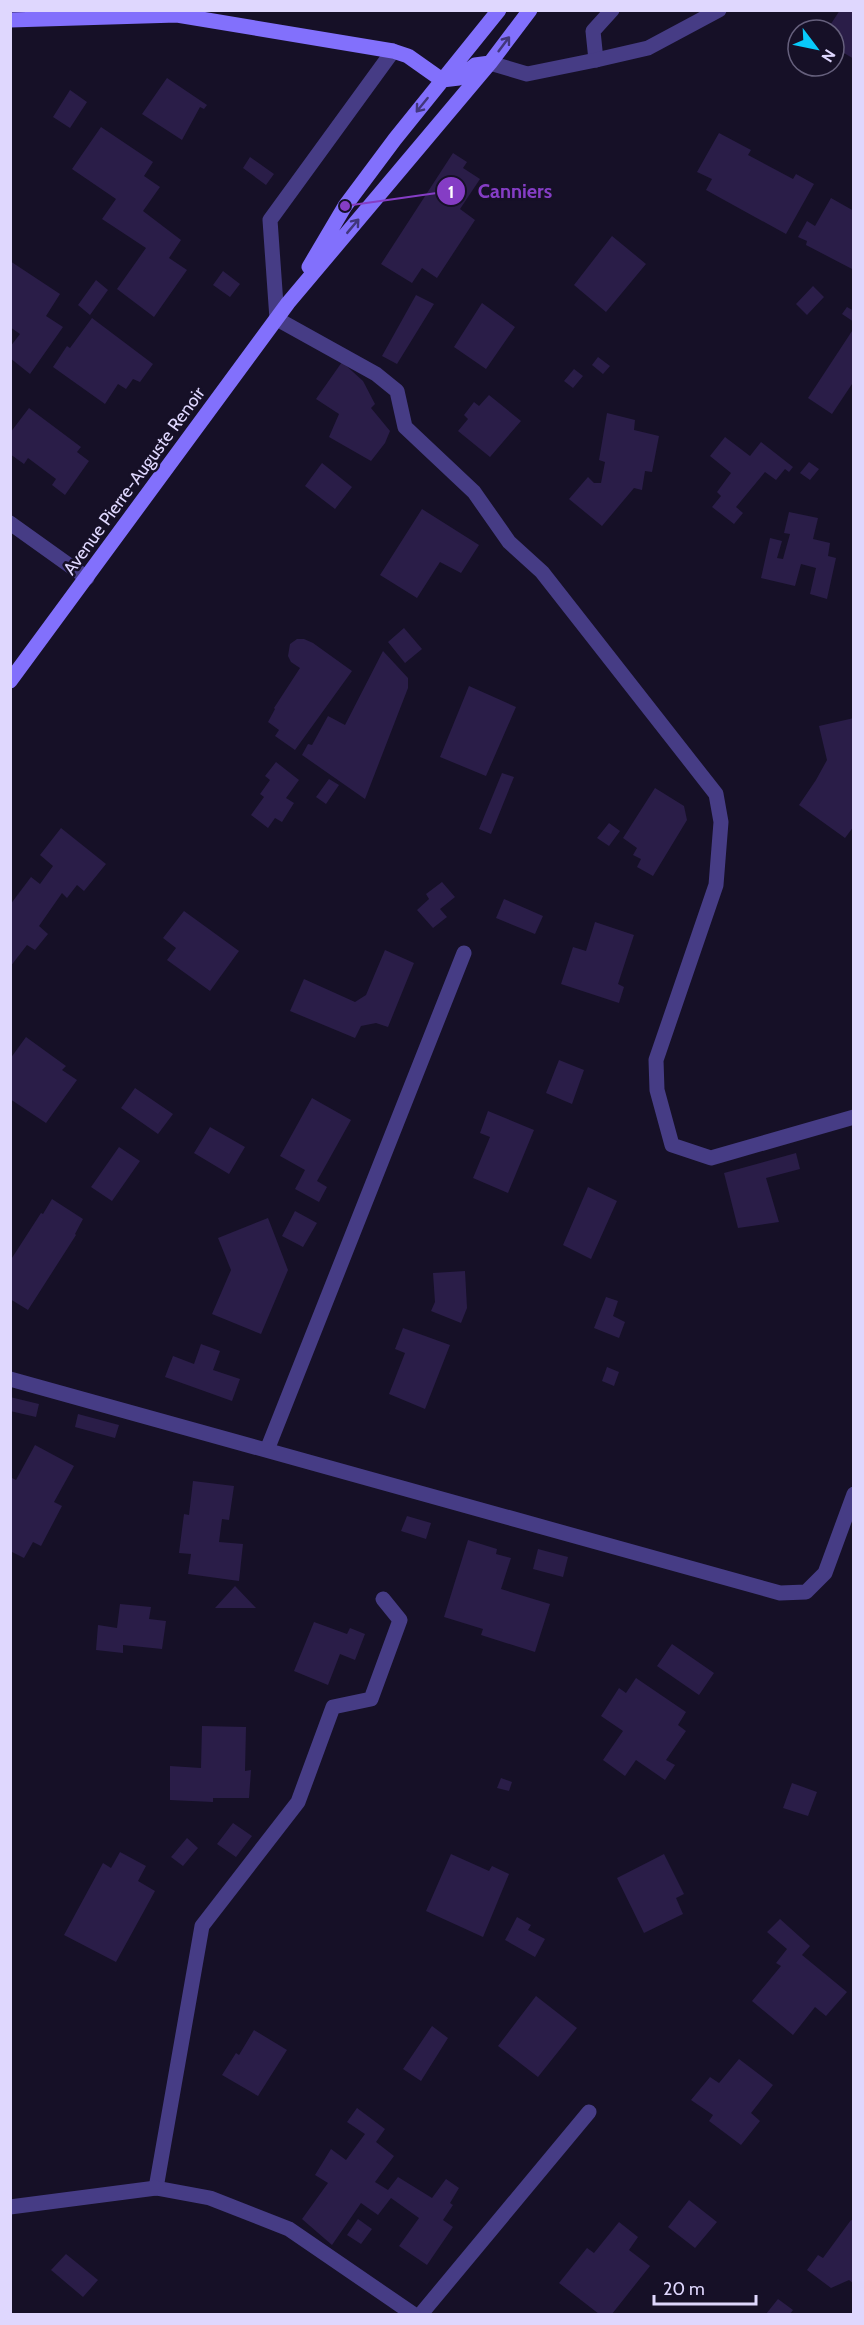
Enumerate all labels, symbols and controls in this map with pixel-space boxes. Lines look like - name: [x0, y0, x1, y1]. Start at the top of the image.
- north arrow: [786, 18, 846, 78]
- one-way arrow: [498, 36, 511, 52]
- text: N: [817, 46, 839, 66]
- one-way arrow: [416, 97, 429, 113]
- callout: Canniers: [436, 172, 564, 210]
- text: Canniers: [478, 179, 552, 203]
- text: 1: [448, 181, 454, 203]
- one-way arrow: [346, 219, 360, 234]
- street label: Avenue Pierre-Auguste Renoir: [58, 382, 210, 579]
- scale bar: [654, 2268, 756, 2306]
- text: 20 m: [663, 2278, 705, 2300]

